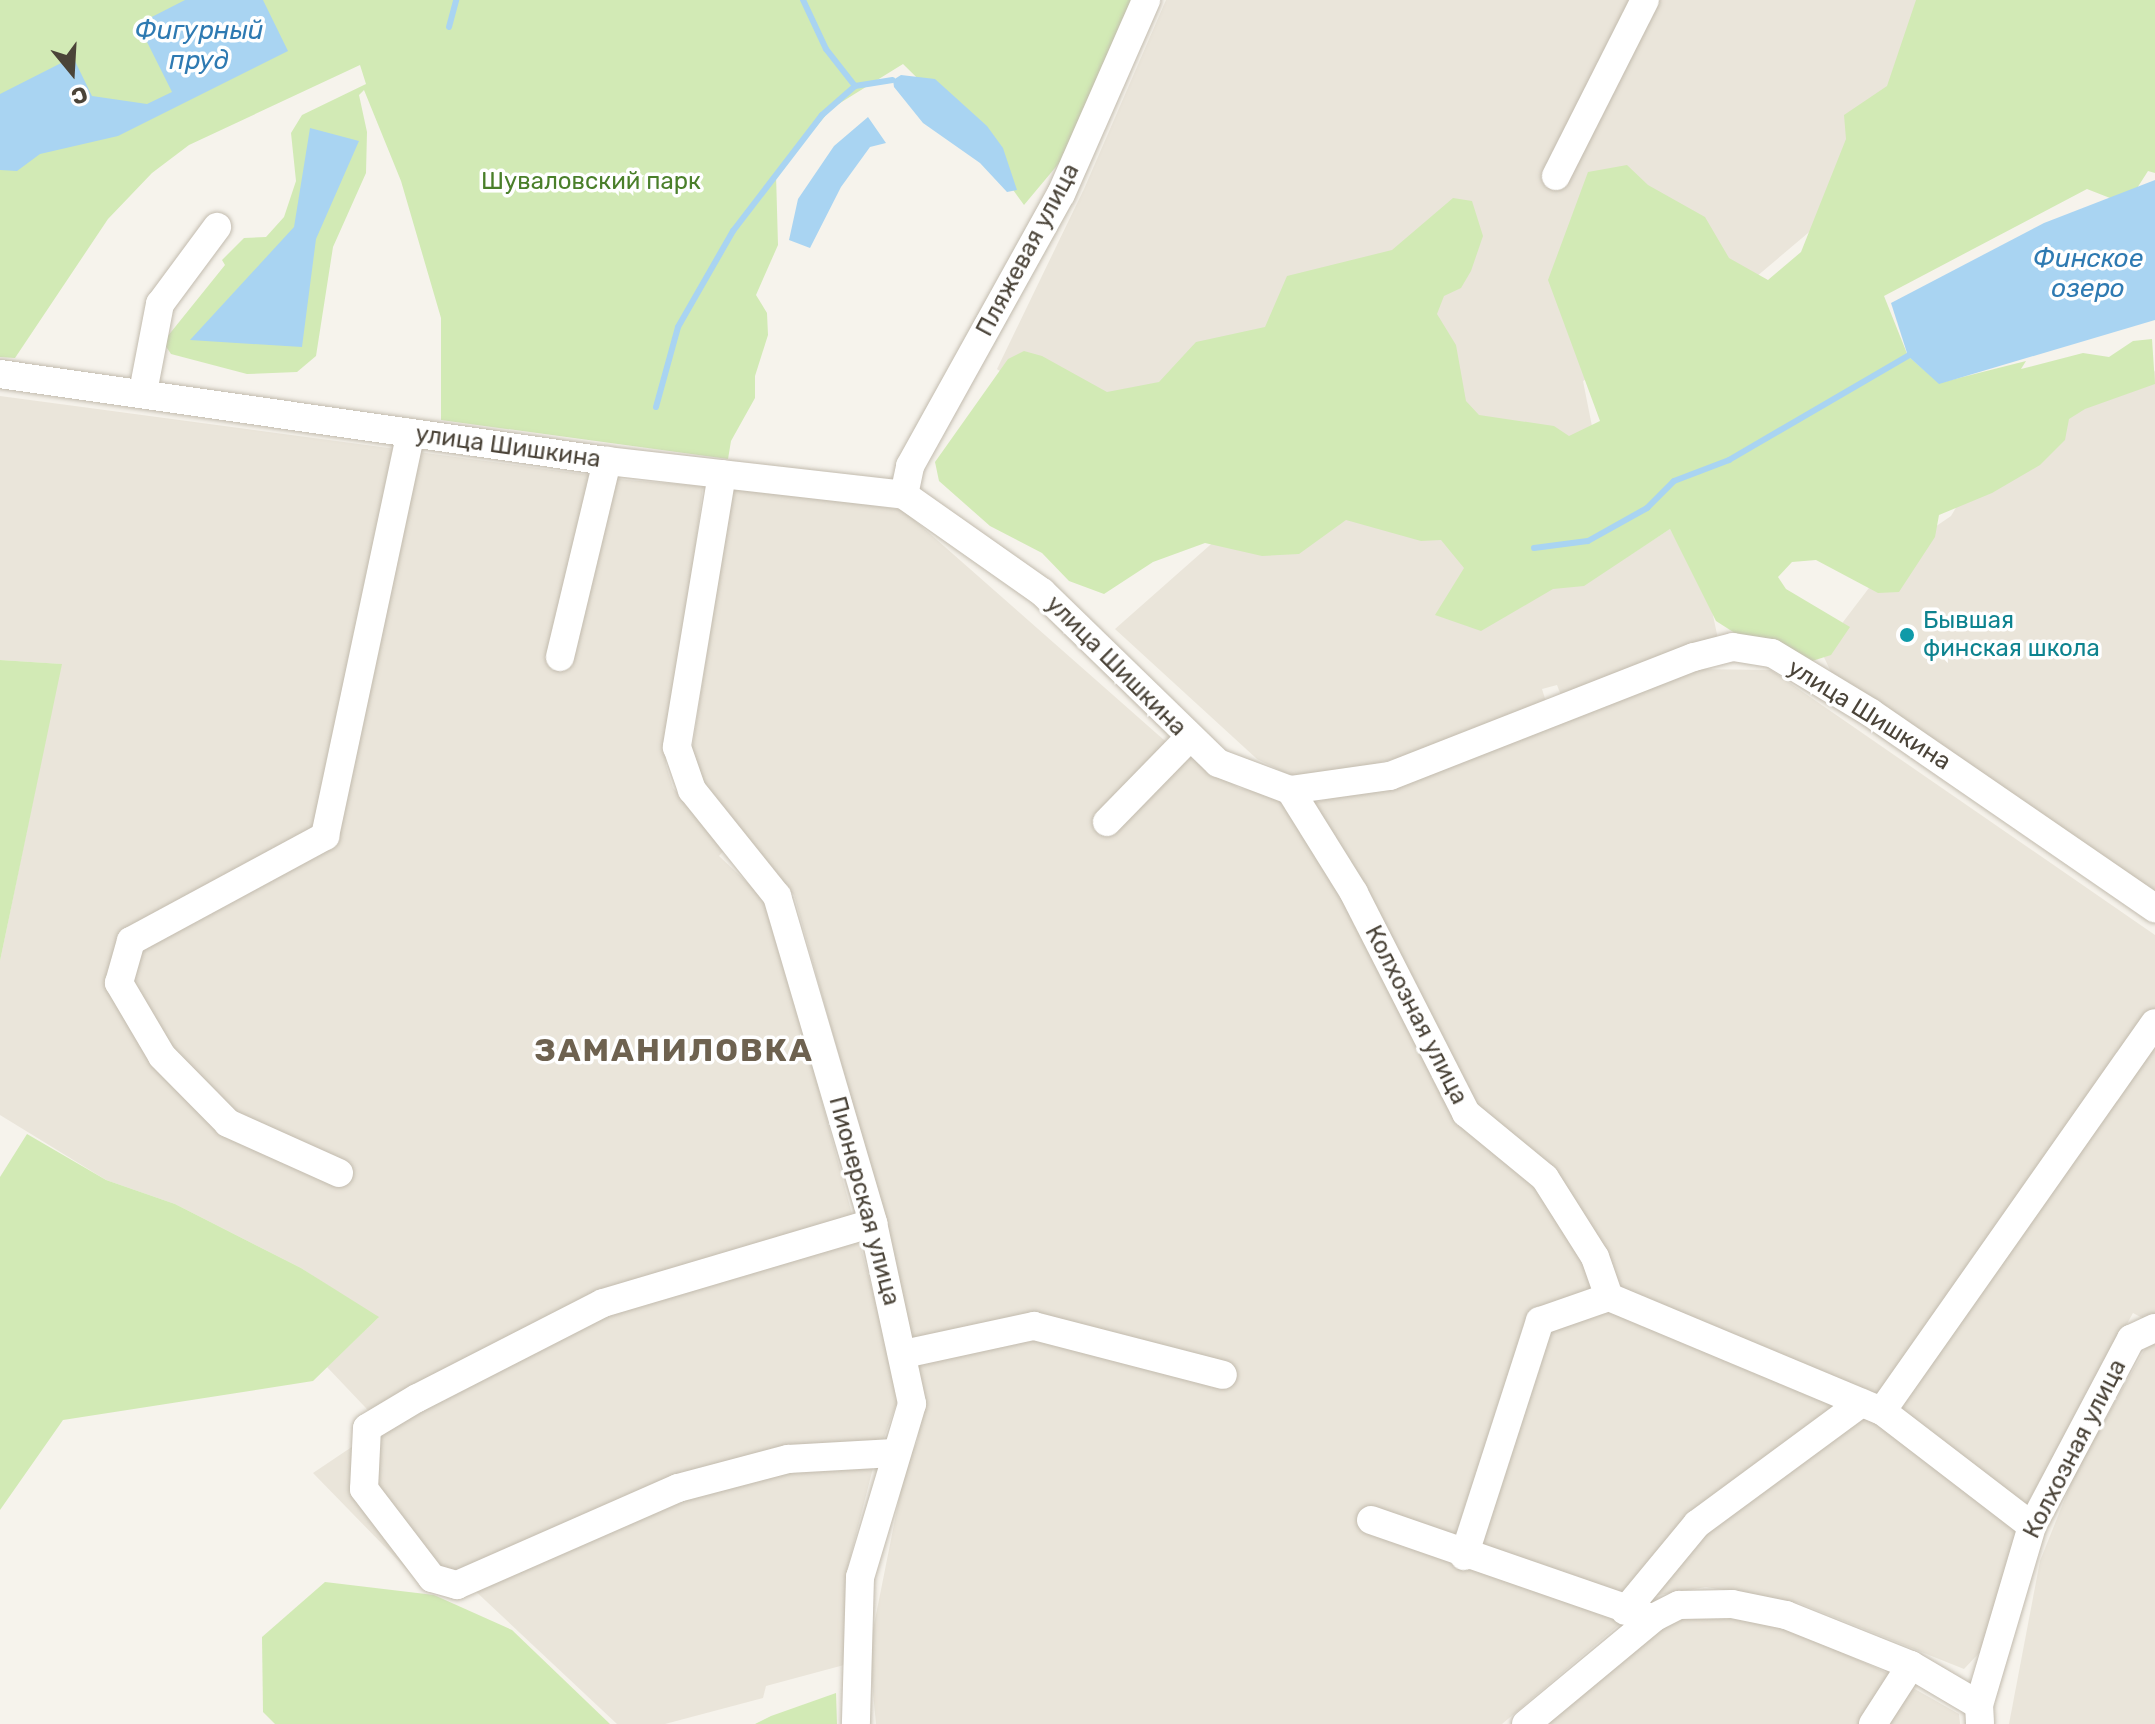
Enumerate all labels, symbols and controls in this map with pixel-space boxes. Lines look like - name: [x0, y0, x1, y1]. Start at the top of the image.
- water label: Фигурный пруд: [135, 15, 263, 76]
- north arrow: [32, 32, 112, 112]
- text: С: [68, 80, 91, 111]
- street label: Пляжевая улица: [970, 159, 1086, 341]
- park label: Шуваловский парк: [481, 168, 701, 196]
- water label: Финское озеро: [2033, 243, 2143, 304]
- street label: улица Шишкина: [414, 420, 602, 474]
- street label: улица Шишкина: [1040, 590, 1192, 742]
- place label: Бывшая финская школа: [1923, 607, 2100, 663]
- marker: Бывшая финская школа: [1898, 626, 1916, 644]
- street label: улица Шишкина: [1782, 653, 1956, 777]
- street label: Колхозная улица: [1358, 921, 1474, 1109]
- district label: ЗАМАНИЛОВКА: [534, 1031, 814, 1069]
- street label: Пионерская улица: [822, 1093, 906, 1309]
- street label: Колхозная улица: [2017, 1355, 2133, 1543]

